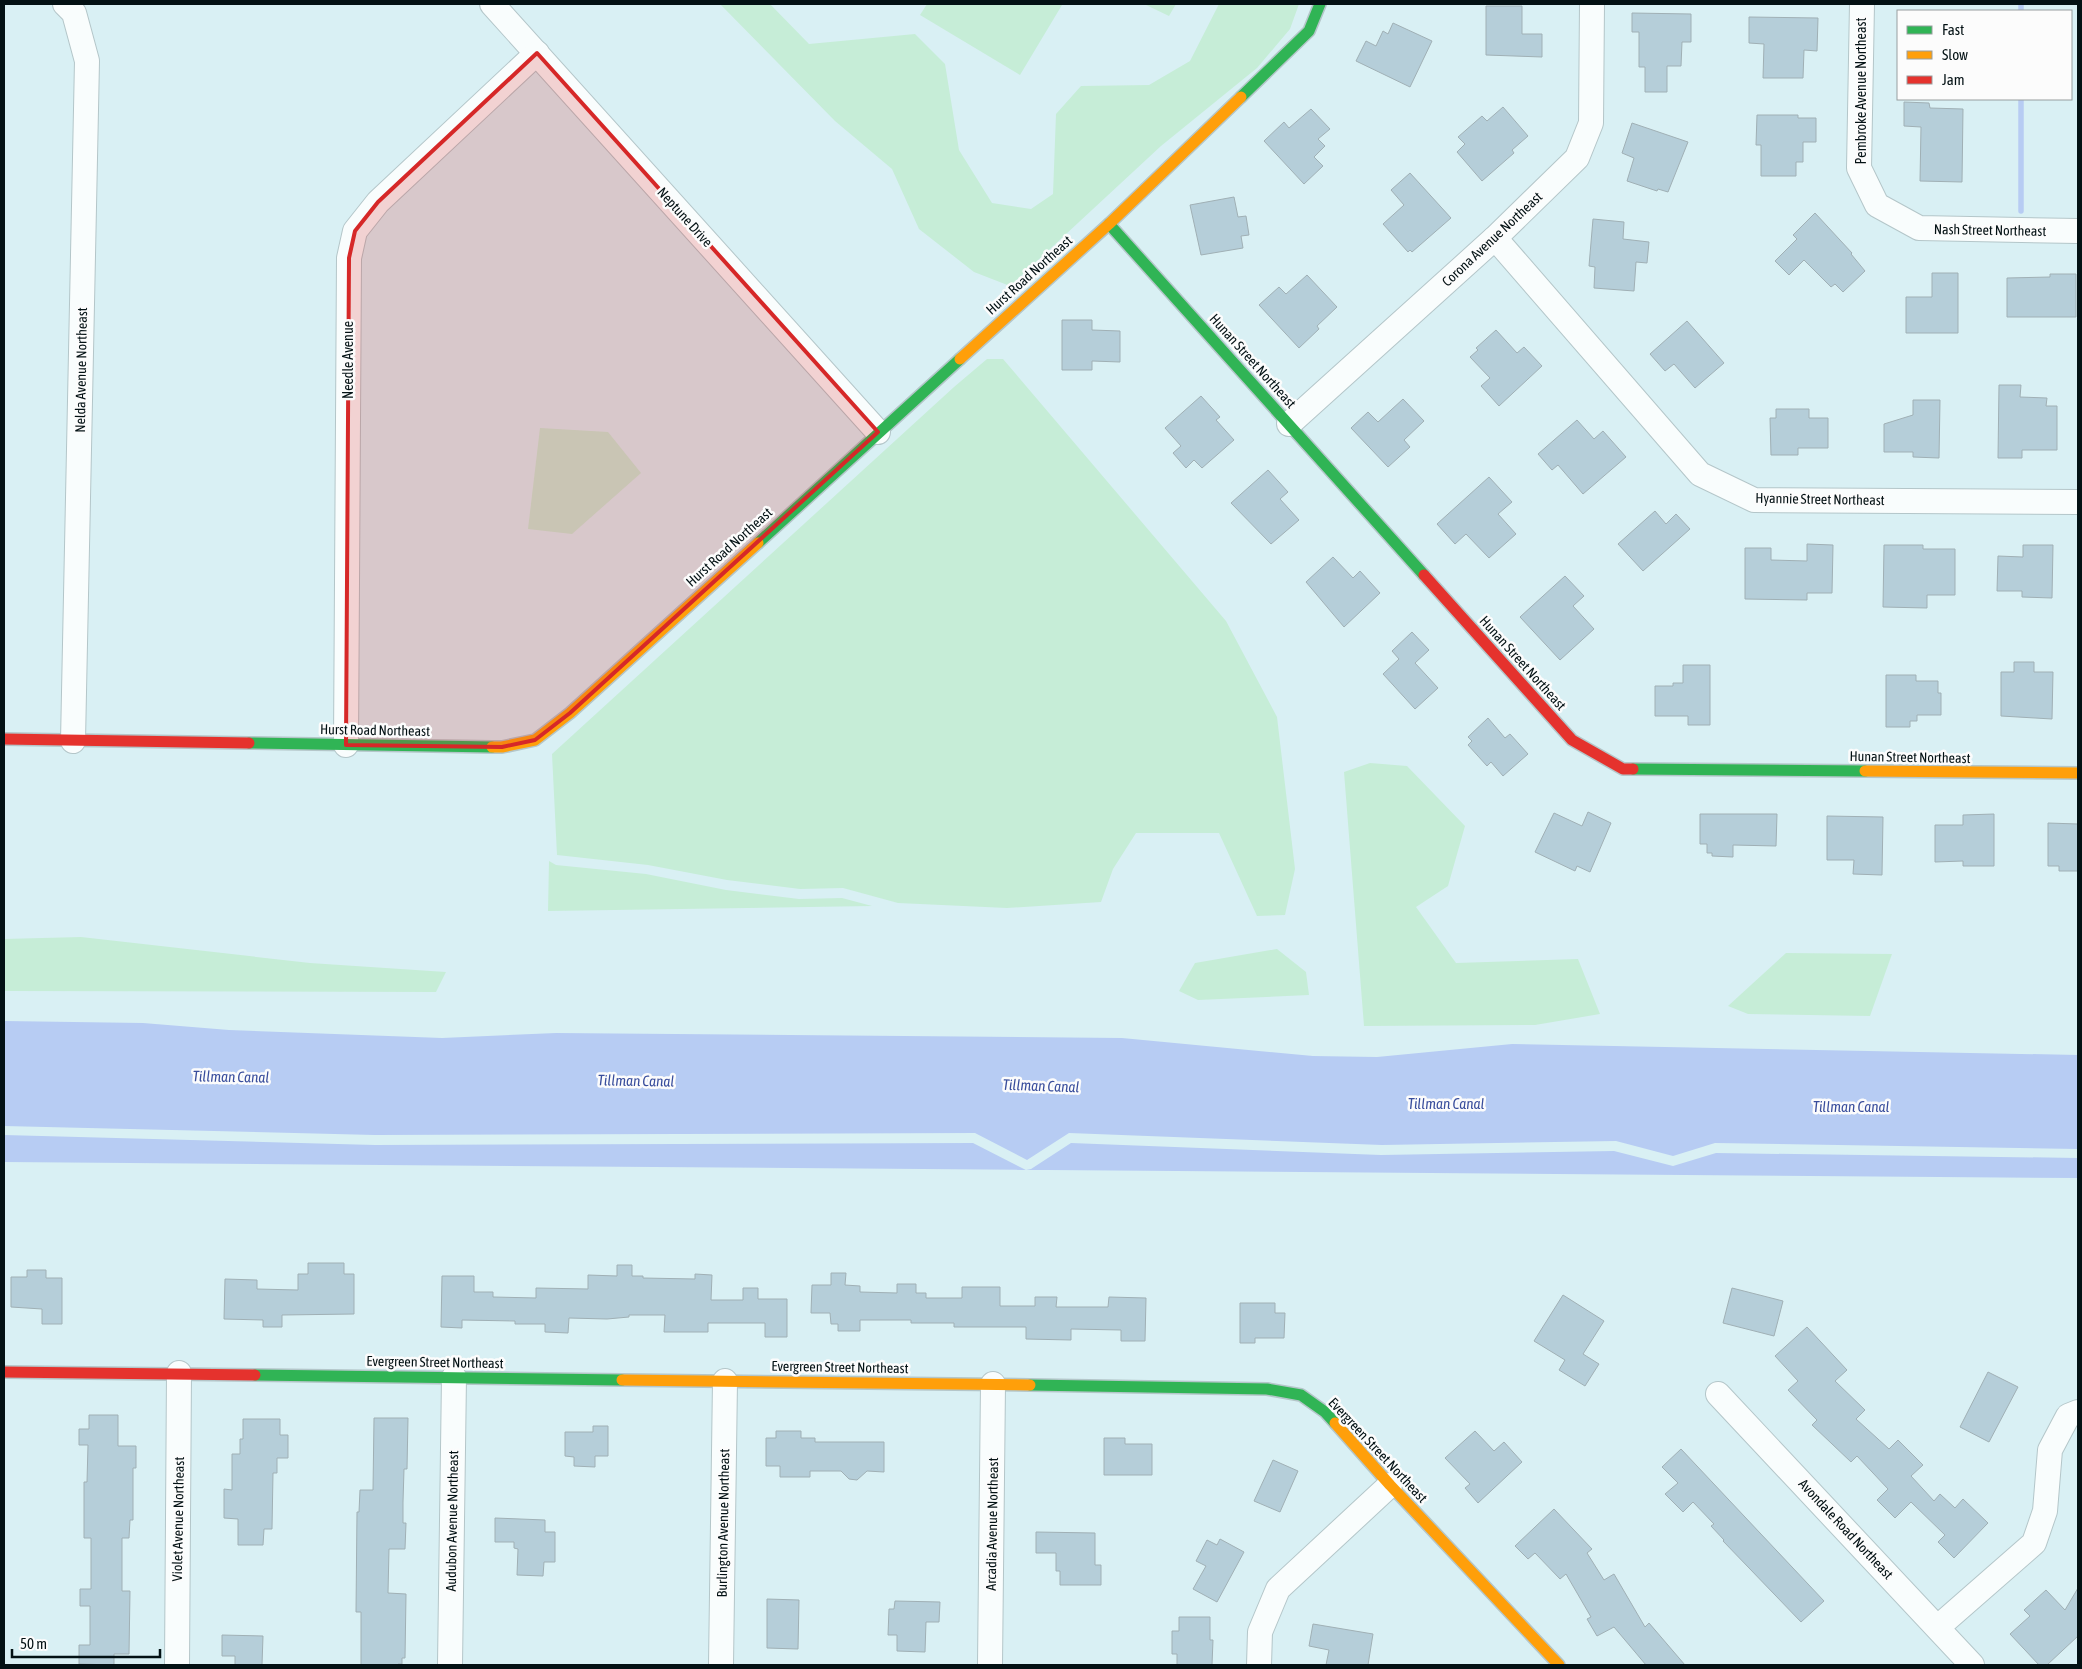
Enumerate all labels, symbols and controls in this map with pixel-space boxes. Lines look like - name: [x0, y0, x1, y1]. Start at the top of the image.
- legend: [1897, 10, 2072, 100]
- street label: Pembroke Avenue Northeast: [1853, 18, 1869, 164]
- text: Fast: [1942, 21, 1964, 38]
- text: Slow: [1942, 46, 1968, 63]
- text: Jam: [1942, 71, 1965, 88]
- street label: Neptune Drive: [654, 184, 716, 250]
- street label: Corona Avenue Northeast: [1439, 188, 1545, 290]
- street label: Nash Street Northeast: [1934, 221, 2046, 239]
- street label: Hurst Road Northeast: [983, 232, 1075, 318]
- street label: Nelda Avenue Northeast: [72, 307, 90, 433]
- street label: Hunan Street Northeast: [1207, 311, 1299, 411]
- street label: Needle Avenue: [340, 321, 356, 399]
- street label: Hyannie Street Northeast: [1755, 490, 1885, 508]
- street label: Hurst Road Northeast: [683, 504, 775, 590]
- street label: Hunan Street Northeast: [1477, 613, 1569, 713]
- street label: Hurst Road Northeast: [320, 721, 430, 739]
- street label: Hunan Street Northeast: [1849, 748, 1971, 766]
- water label: Tillman Canal: [192, 1067, 270, 1086]
- water label: Tillman Canal: [597, 1071, 675, 1090]
- water label: Tillman Canal: [1002, 1076, 1080, 1095]
- water label: Tillman Canal: [1408, 1095, 1484, 1112]
- water label: Tillman Canal: [1813, 1098, 1889, 1115]
- street label: Evergreen Street Northeast: [366, 1353, 504, 1371]
- street label: Evergreen Street Northeast: [771, 1358, 909, 1376]
- street label: Evergreen Street Northeast: [1325, 1394, 1431, 1506]
- street label: Burlington Avenue Northeast: [714, 1449, 732, 1597]
- street label: Audubon Avenue Northeast: [443, 1450, 461, 1592]
- street label: Violet Avenue Northeast: [169, 1457, 187, 1581]
- street label: Arcadia Avenue Northeast: [983, 1457, 1001, 1591]
- street label: Avondale Road Northeast: [1795, 1476, 1897, 1582]
- scale bar: [12, 1626, 160, 1658]
- text: 50 m: [20, 1635, 47, 1652]

